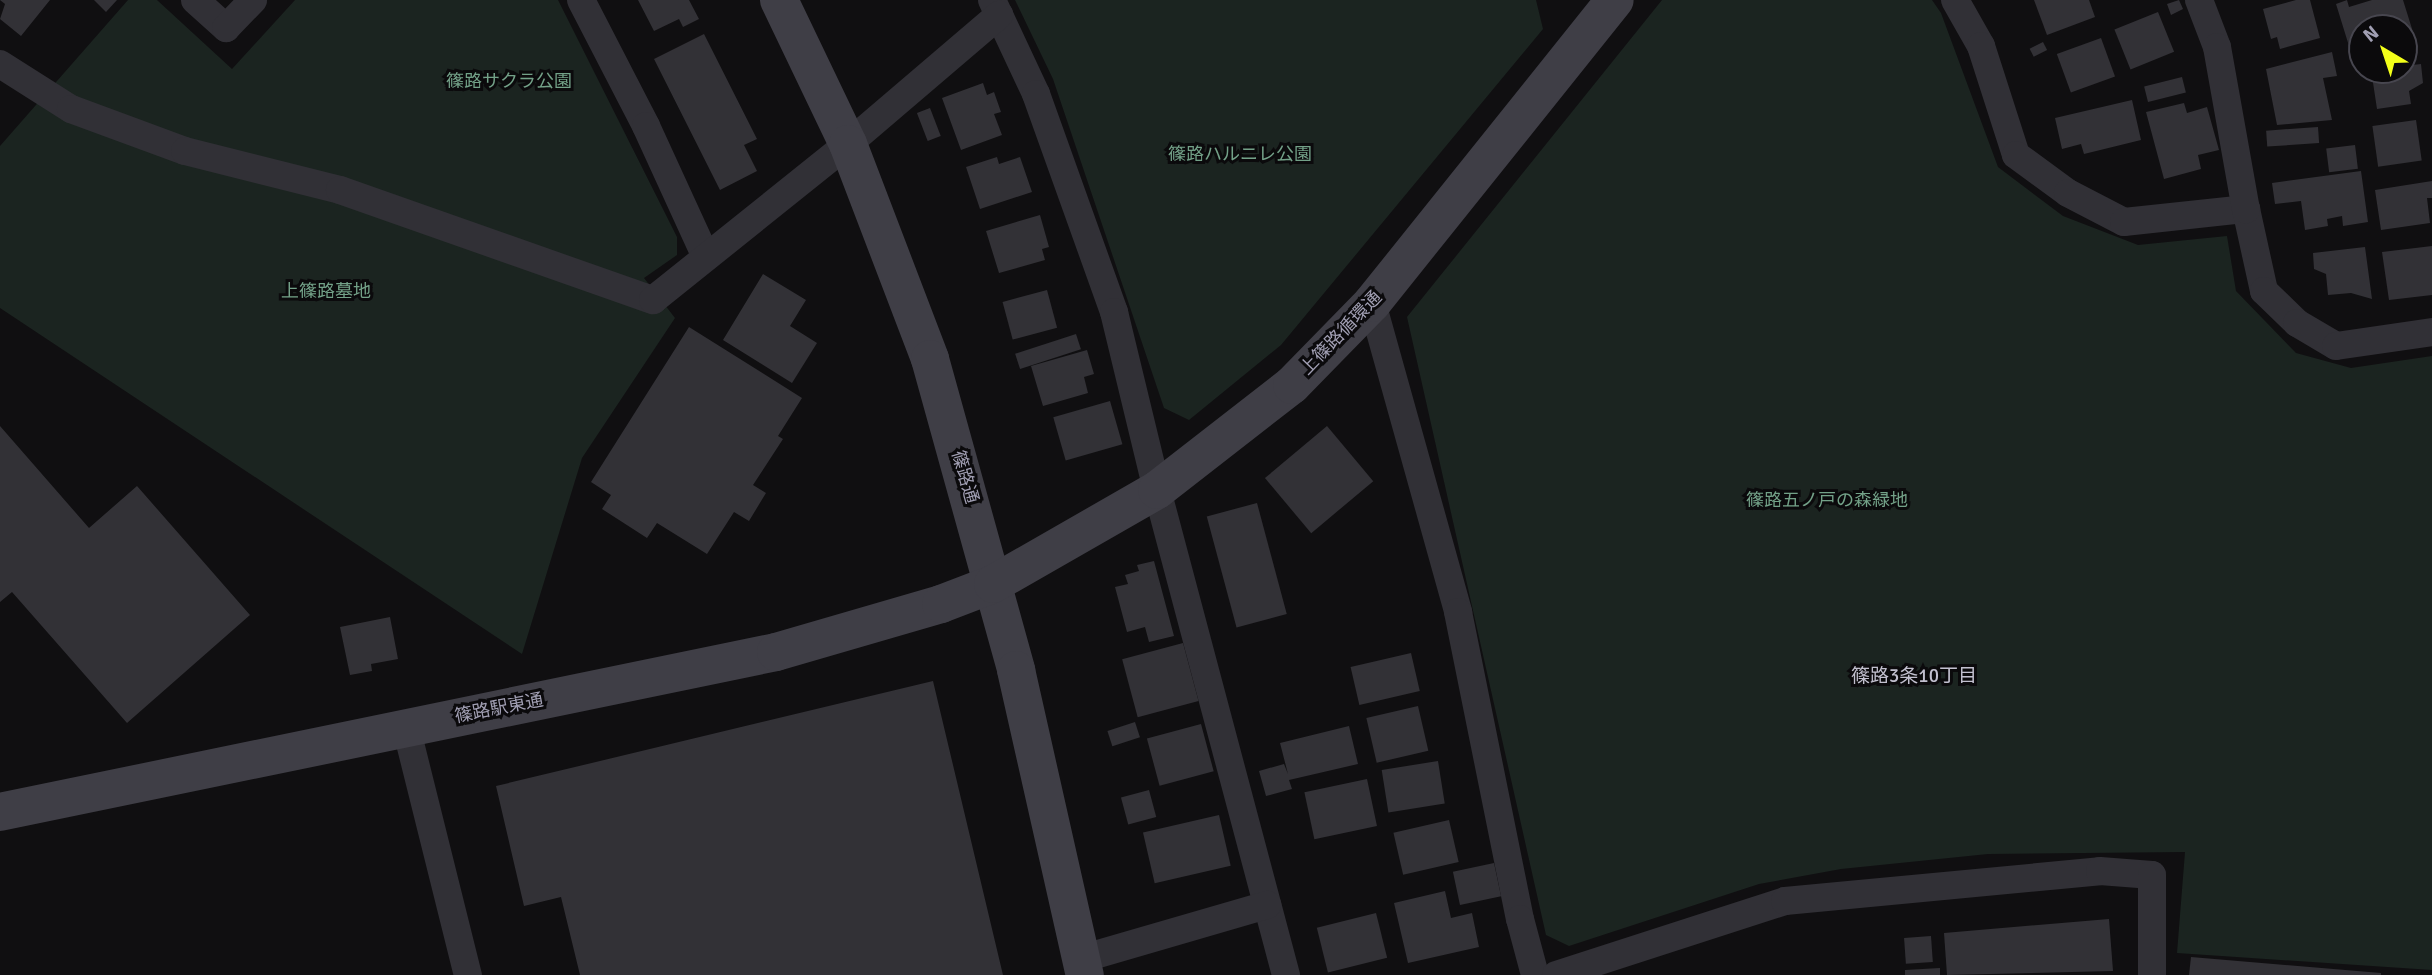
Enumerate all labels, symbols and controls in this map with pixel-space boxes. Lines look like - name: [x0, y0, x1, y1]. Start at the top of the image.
- north arrow: [2348, 14, 2418, 84]
- text: N: [2358, 21, 2384, 48]
- park label: 篠路サクラ公園: [446, 70, 572, 92]
- park label: 篠路ハルニレ公園: [1168, 143, 1312, 165]
- park label: 上篠路墓地: [281, 280, 371, 302]
- street label: 上篠路循環通: [1296, 287, 1386, 379]
- street label: 篠路通: [947, 448, 983, 506]
- park label: 篠路五ノ戸の森緑地: [1746, 489, 1908, 511]
- district label: 篠路3条10丁目: [1851, 666, 1977, 688]
- street label: 篠路駅東通: [453, 689, 545, 727]

